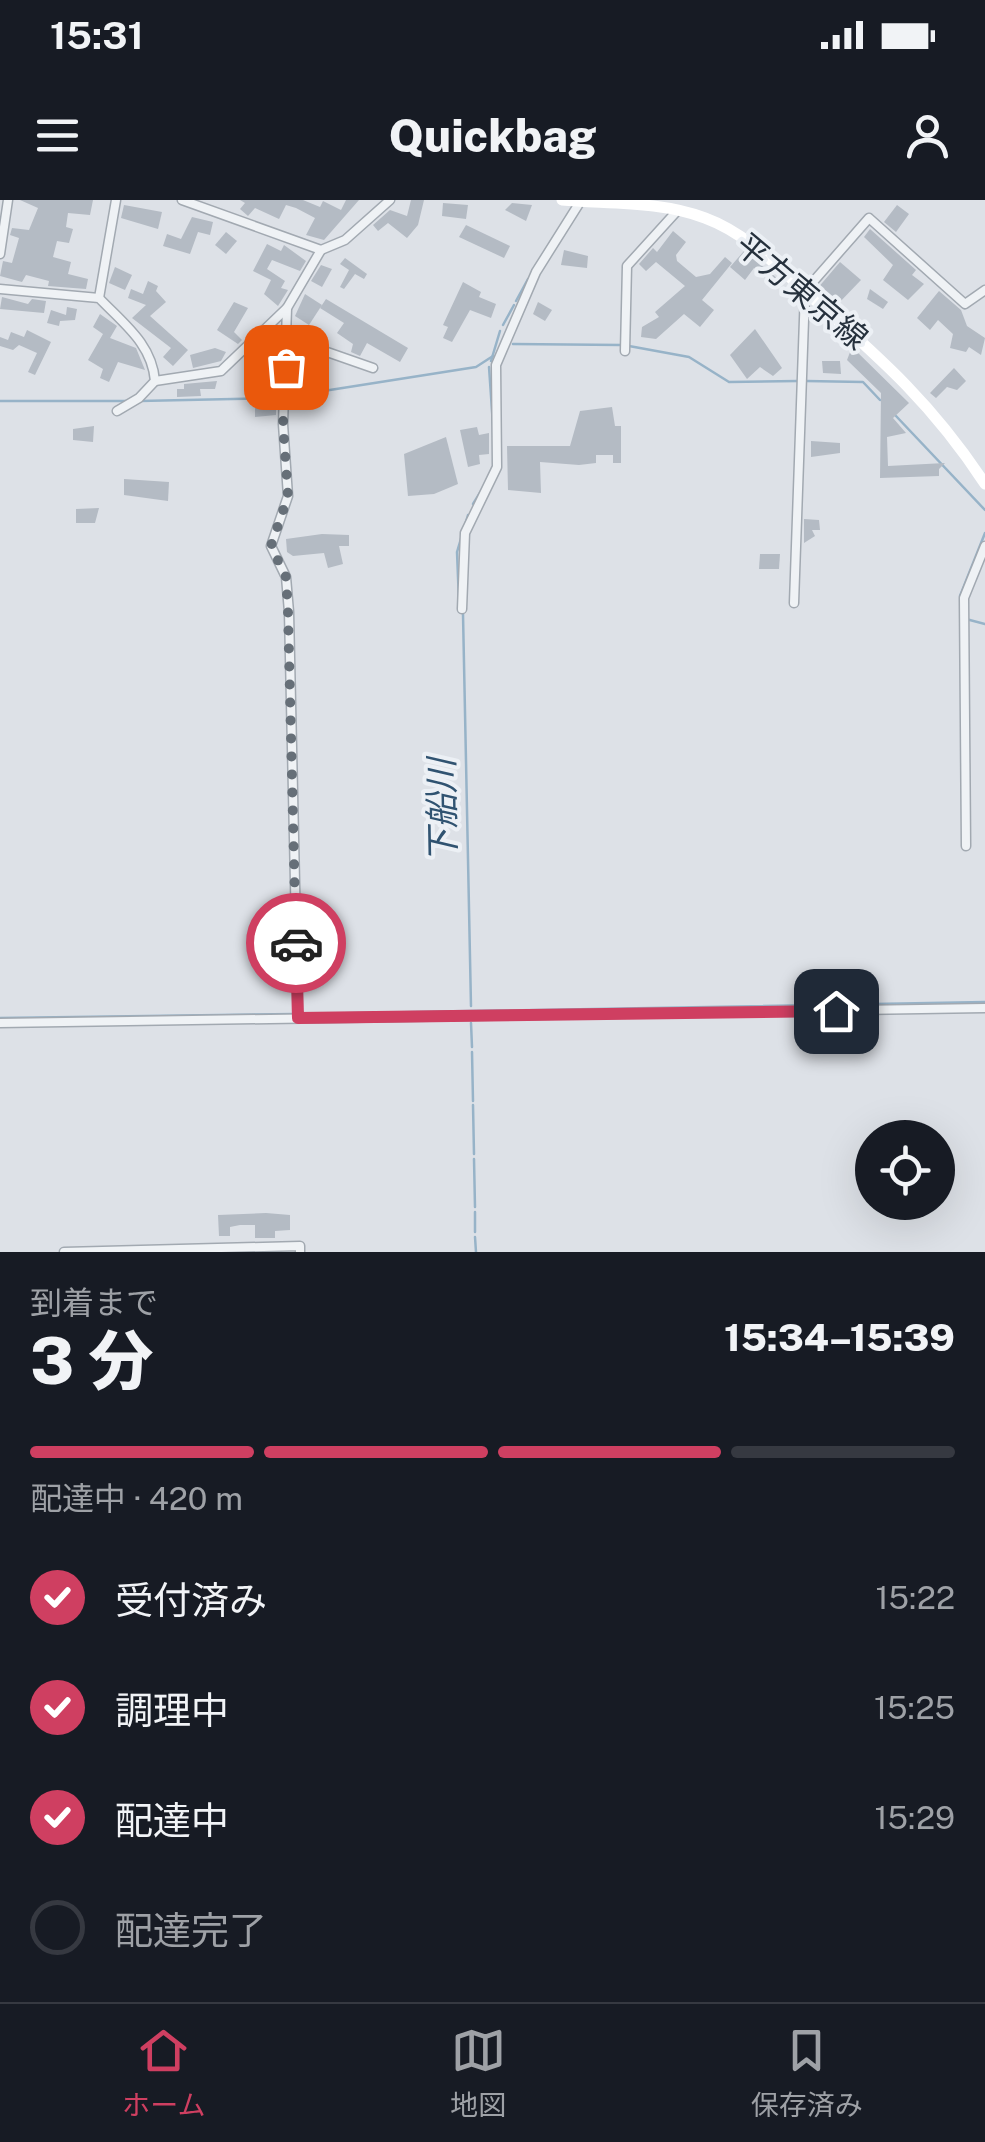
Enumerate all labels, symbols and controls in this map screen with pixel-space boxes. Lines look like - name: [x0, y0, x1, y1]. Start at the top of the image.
- text: 15:31: [50, 13, 144, 58]
- icon: menu: [30, 108, 85, 163]
- icon: person: [900, 108, 955, 163]
- text: Quickbag: [389, 109, 596, 162]
- street label: 平方東京線: [729, 225, 875, 357]
- pin: [244, 325, 329, 410]
- icon: bag: [259, 340, 314, 395]
- water label: 下船川: [421, 754, 463, 864]
- courier: [246, 893, 346, 993]
- icon: car: [269, 916, 324, 971]
- pin: [794, 969, 879, 1054]
- icon: home: [809, 984, 864, 1039]
- map controls: [855, 1120, 955, 1220]
- button: locate: [855, 1120, 955, 1220]
- text: 到着まで: [30, 1284, 158, 1321]
- text: 15:34–15:39: [724, 1315, 955, 1360]
- text: 3 分: [30, 1322, 153, 1399]
- text: 配達中 · 420 m: [30, 1480, 243, 1517]
- icon: check: [30, 1570, 85, 1625]
- text: 受付済み: [115, 1578, 267, 1623]
- text: 15:22: [875, 1579, 955, 1616]
- icon: check: [30, 1680, 85, 1735]
- text: 調理中: [115, 1688, 229, 1733]
- text: 15:25: [874, 1689, 955, 1726]
- icon: check: [30, 1790, 85, 1845]
- text: 配達中: [115, 1798, 229, 1843]
- text: 15:29: [875, 1799, 955, 1836]
- text: 配達完了: [115, 1908, 267, 1953]
- tab: ホーム: [122, 2023, 205, 2123]
- tab: 地図: [450, 2023, 506, 2123]
- tab: 保存済み: [751, 2023, 863, 2123]

